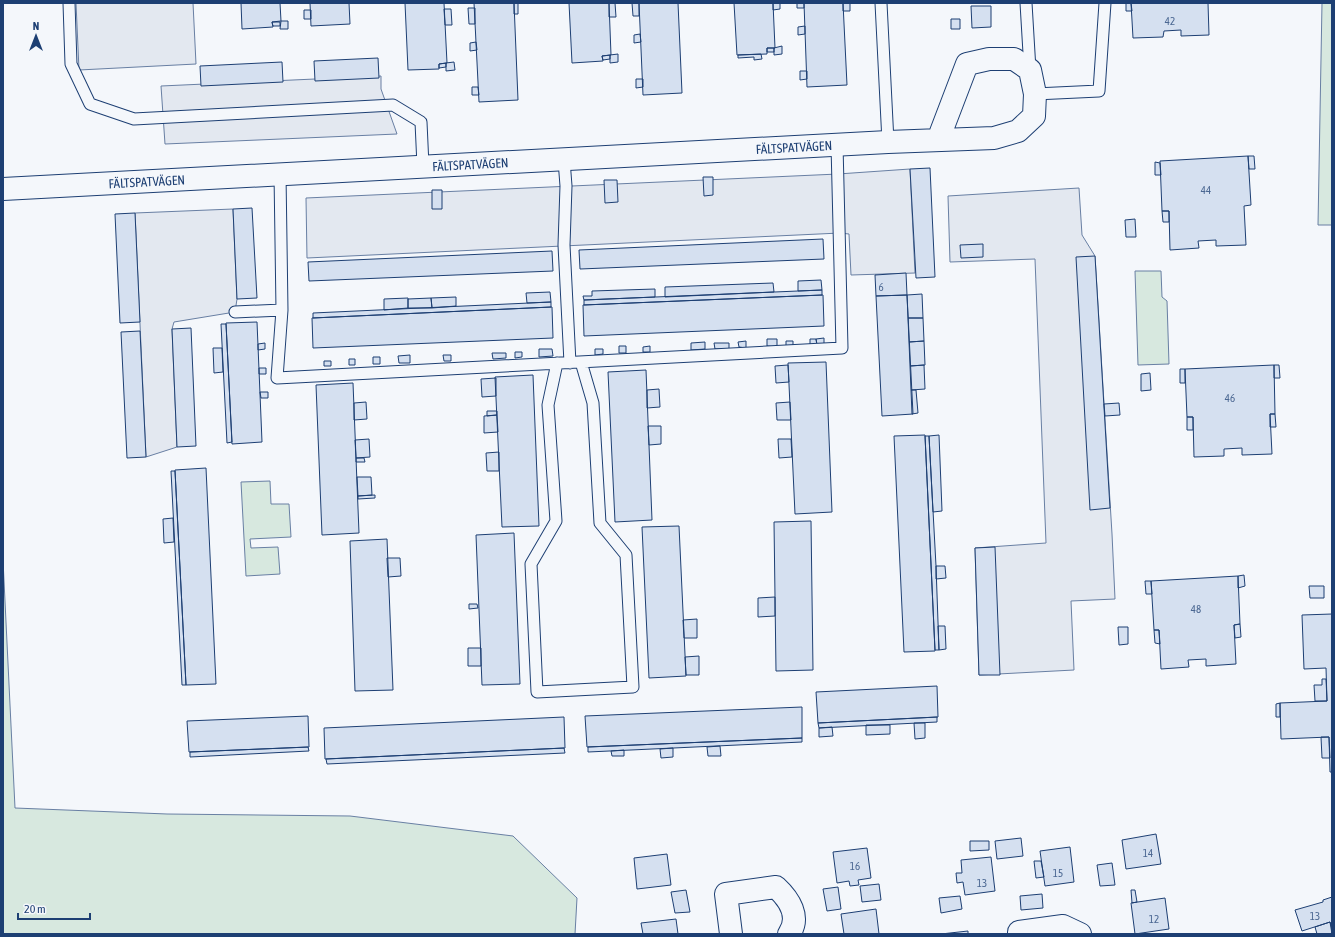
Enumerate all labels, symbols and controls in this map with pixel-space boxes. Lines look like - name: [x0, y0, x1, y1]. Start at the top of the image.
- house number: 42: [1165, 15, 1175, 27]
- north arrow: [16, 16, 56, 56]
- text: N: [33, 20, 39, 32]
- street label: FÄLTSPATVÄGEN: [755, 137, 832, 157]
- street label: FÄLTSPATVÄGEN: [432, 155, 509, 174]
- street label: FÄLTSPATVÄGEN: [108, 172, 185, 191]
- house number: 44: [1201, 184, 1211, 196]
- house number: 6: [878, 281, 884, 293]
- house number: 46: [1225, 392, 1235, 404]
- house number: 48: [1191, 603, 1201, 615]
- house number: 14: [1143, 847, 1153, 859]
- house number: 16: [850, 860, 860, 872]
- house number: 15: [1053, 867, 1063, 879]
- house number: 13: [977, 877, 987, 889]
- scale bar: [18, 895, 90, 921]
- text: 20 m: [24, 902, 46, 916]
- house number: 13: [1310, 910, 1320, 922]
- house number: 12: [1149, 913, 1159, 925]

